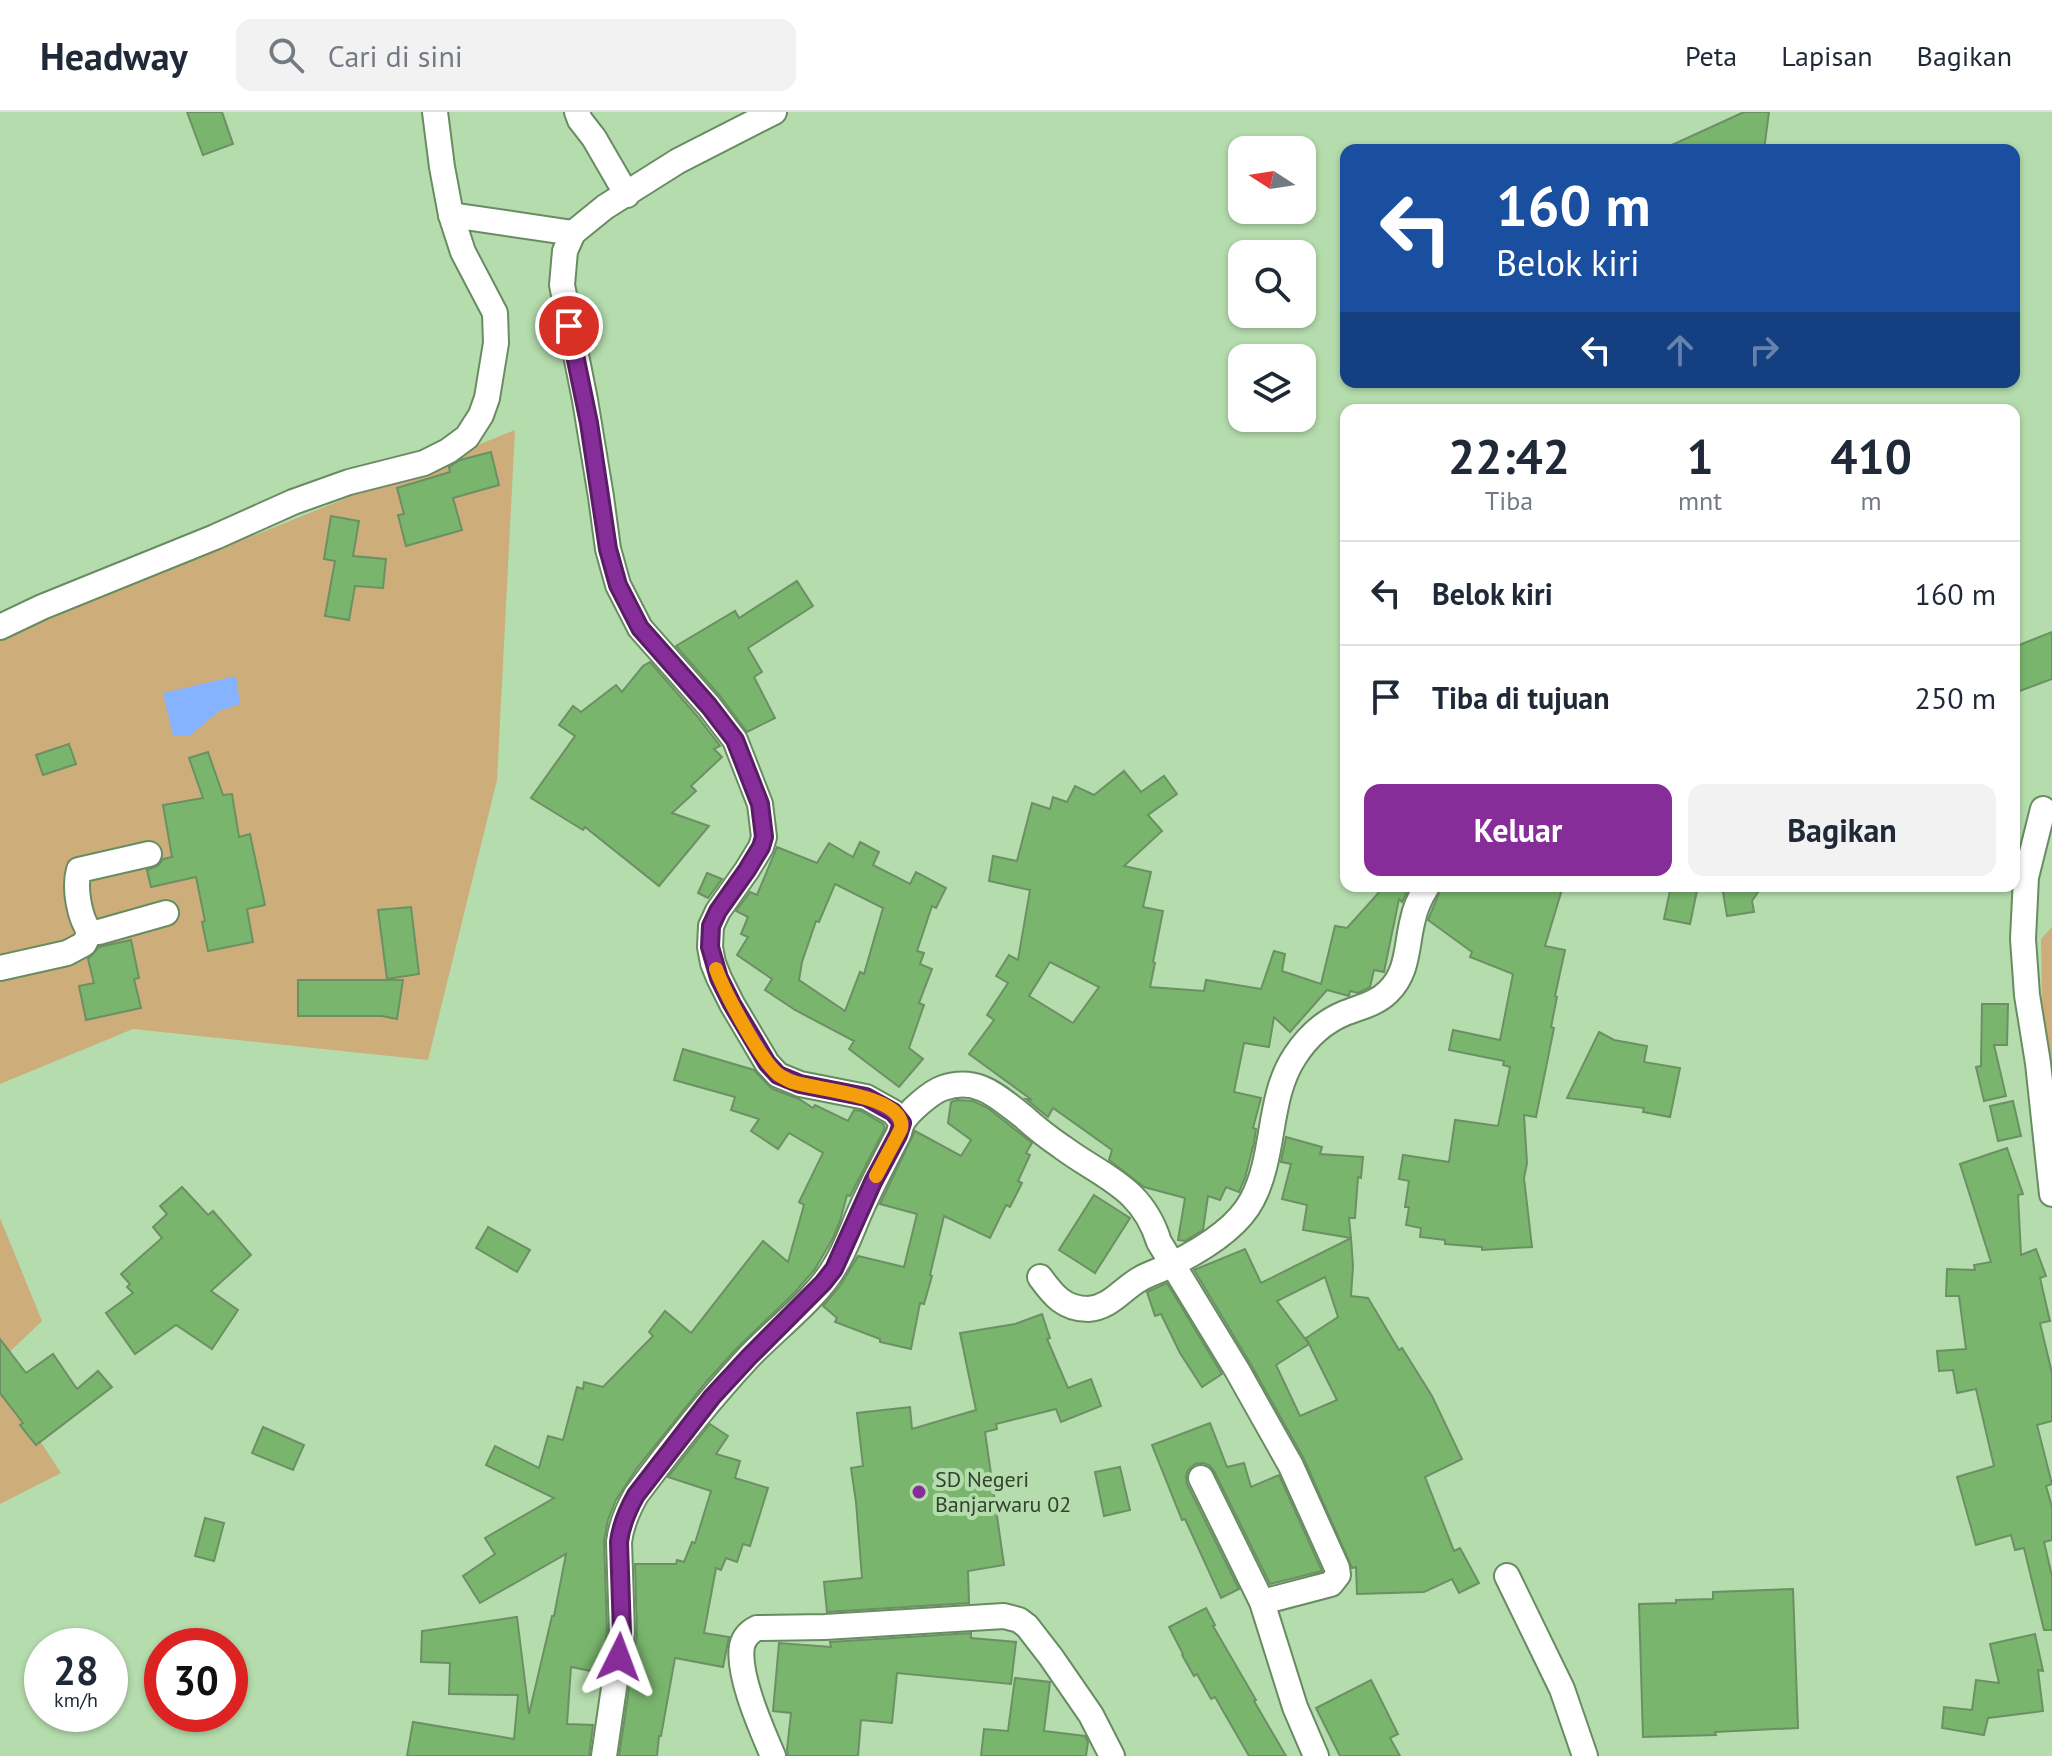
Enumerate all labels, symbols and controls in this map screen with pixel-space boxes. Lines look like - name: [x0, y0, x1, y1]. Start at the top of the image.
- search box: [236, 19, 796, 91]
- text: Headway: [40, 31, 188, 80]
- icon: search: [264, 33, 308, 77]
- text: Cari di sini: [328, 36, 463, 75]
- text: Peta: [1685, 37, 1737, 74]
- text: Lapisan: [1781, 37, 1873, 74]
- text: Bagikan: [1917, 37, 2012, 74]
- north arrow: [1228, 136, 1316, 224]
- map controls: [1228, 136, 1316, 432]
- text: 160 m: [1496, 169, 1651, 241]
- icon: left: [1364, 176, 1468, 280]
- text: Belok kiri: [1496, 239, 1640, 286]
- button: search: [1228, 240, 1316, 328]
- pin: [535, 292, 603, 360]
- icon: arrive: [547, 304, 591, 348]
- icon: left: [1574, 328, 1618, 372]
- icon: ahead: [1658, 328, 1702, 372]
- icon: right: [1742, 328, 1786, 372]
- button: layers: [1228, 344, 1316, 432]
- text: 22:42: [1448, 425, 1570, 487]
- text: 1: [1686, 425, 1714, 487]
- text: 410: [1830, 425, 1912, 487]
- text: Tiba: [1485, 484, 1533, 517]
- text: mnt: [1678, 484, 1722, 517]
- text: m: [1860, 484, 1882, 517]
- icon: left: [1364, 571, 1408, 615]
- text: Belok kiri: [1432, 574, 1553, 613]
- text: 160 m: [1915, 574, 1996, 613]
- icon: arrive: [1364, 675, 1408, 719]
- text: Tiba di tujuan: [1432, 678, 1610, 717]
- text: 250 m: [1915, 678, 1996, 717]
- button: Keluar: [1364, 784, 1672, 876]
- button: Bagikan: [1688, 784, 1996, 876]
- place label: SD Negeri Banjarwaru 02: [935, 1465, 1071, 1518]
- marker: SD Negeri Banjarwaru 02: [910, 1483, 928, 1501]
- position arrow: [577, 1615, 661, 1699]
- speed limit sign: 30: [144, 1628, 248, 1732]
- text: 28: [53, 1644, 99, 1696]
- text: km/h: [54, 1687, 98, 1713]

